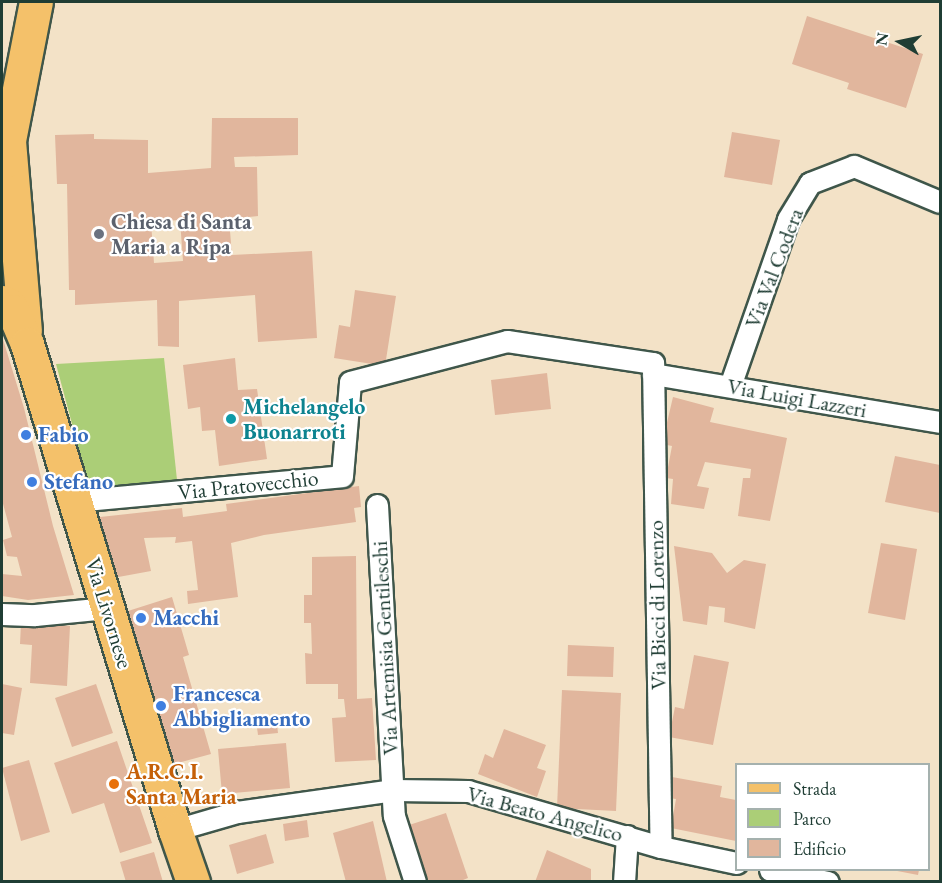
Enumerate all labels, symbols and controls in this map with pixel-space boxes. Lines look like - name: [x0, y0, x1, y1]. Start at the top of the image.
- north arrow: [870, 12, 930, 72]
- text: N: [870, 31, 893, 47]
- street label: Via Val Codera: [739, 204, 809, 332]
- place label: Chiesa di Santa Maria a Ripa: [111, 208, 252, 260]
- marker: Chiesa di Santa Maria a Ripa: [92, 227, 106, 241]
- street label: Via Luigi Lazzeri: [725, 373, 869, 423]
- place label: Michelangelo Buonarroti: [243, 393, 365, 445]
- marker: Michelangelo Buonarroti: [224, 412, 238, 426]
- place label: Fabio: [38, 422, 89, 448]
- marker: Fabio: [19, 428, 33, 442]
- street label: Via Pratovecchio: [176, 464, 320, 506]
- place label: Stefano: [44, 469, 113, 495]
- marker: Stefano: [25, 475, 39, 489]
- street label: Via Bicci di Lorenzo: [642, 520, 672, 690]
- street label: Via Artemisia Gentileschi: [366, 540, 404, 756]
- street label: Via Livornese: [80, 554, 138, 672]
- place label: Macchi: [153, 605, 219, 631]
- marker: Macchi: [134, 611, 148, 625]
- place label: Francesca Abbigliamento: [173, 680, 310, 732]
- marker: Francesca Abbigliamento: [154, 699, 168, 713]
- place label: A.R.C.I. Santa Maria: [126, 758, 236, 810]
- legend: [735, 763, 930, 871]
- marker: A.R.C.I. Santa Maria: [107, 777, 121, 791]
- text: Strada: [793, 777, 837, 800]
- street label: Via Beato Angelico: [464, 780, 626, 848]
- text: Parco: [793, 807, 831, 830]
- text: Edificio: [793, 837, 846, 860]

